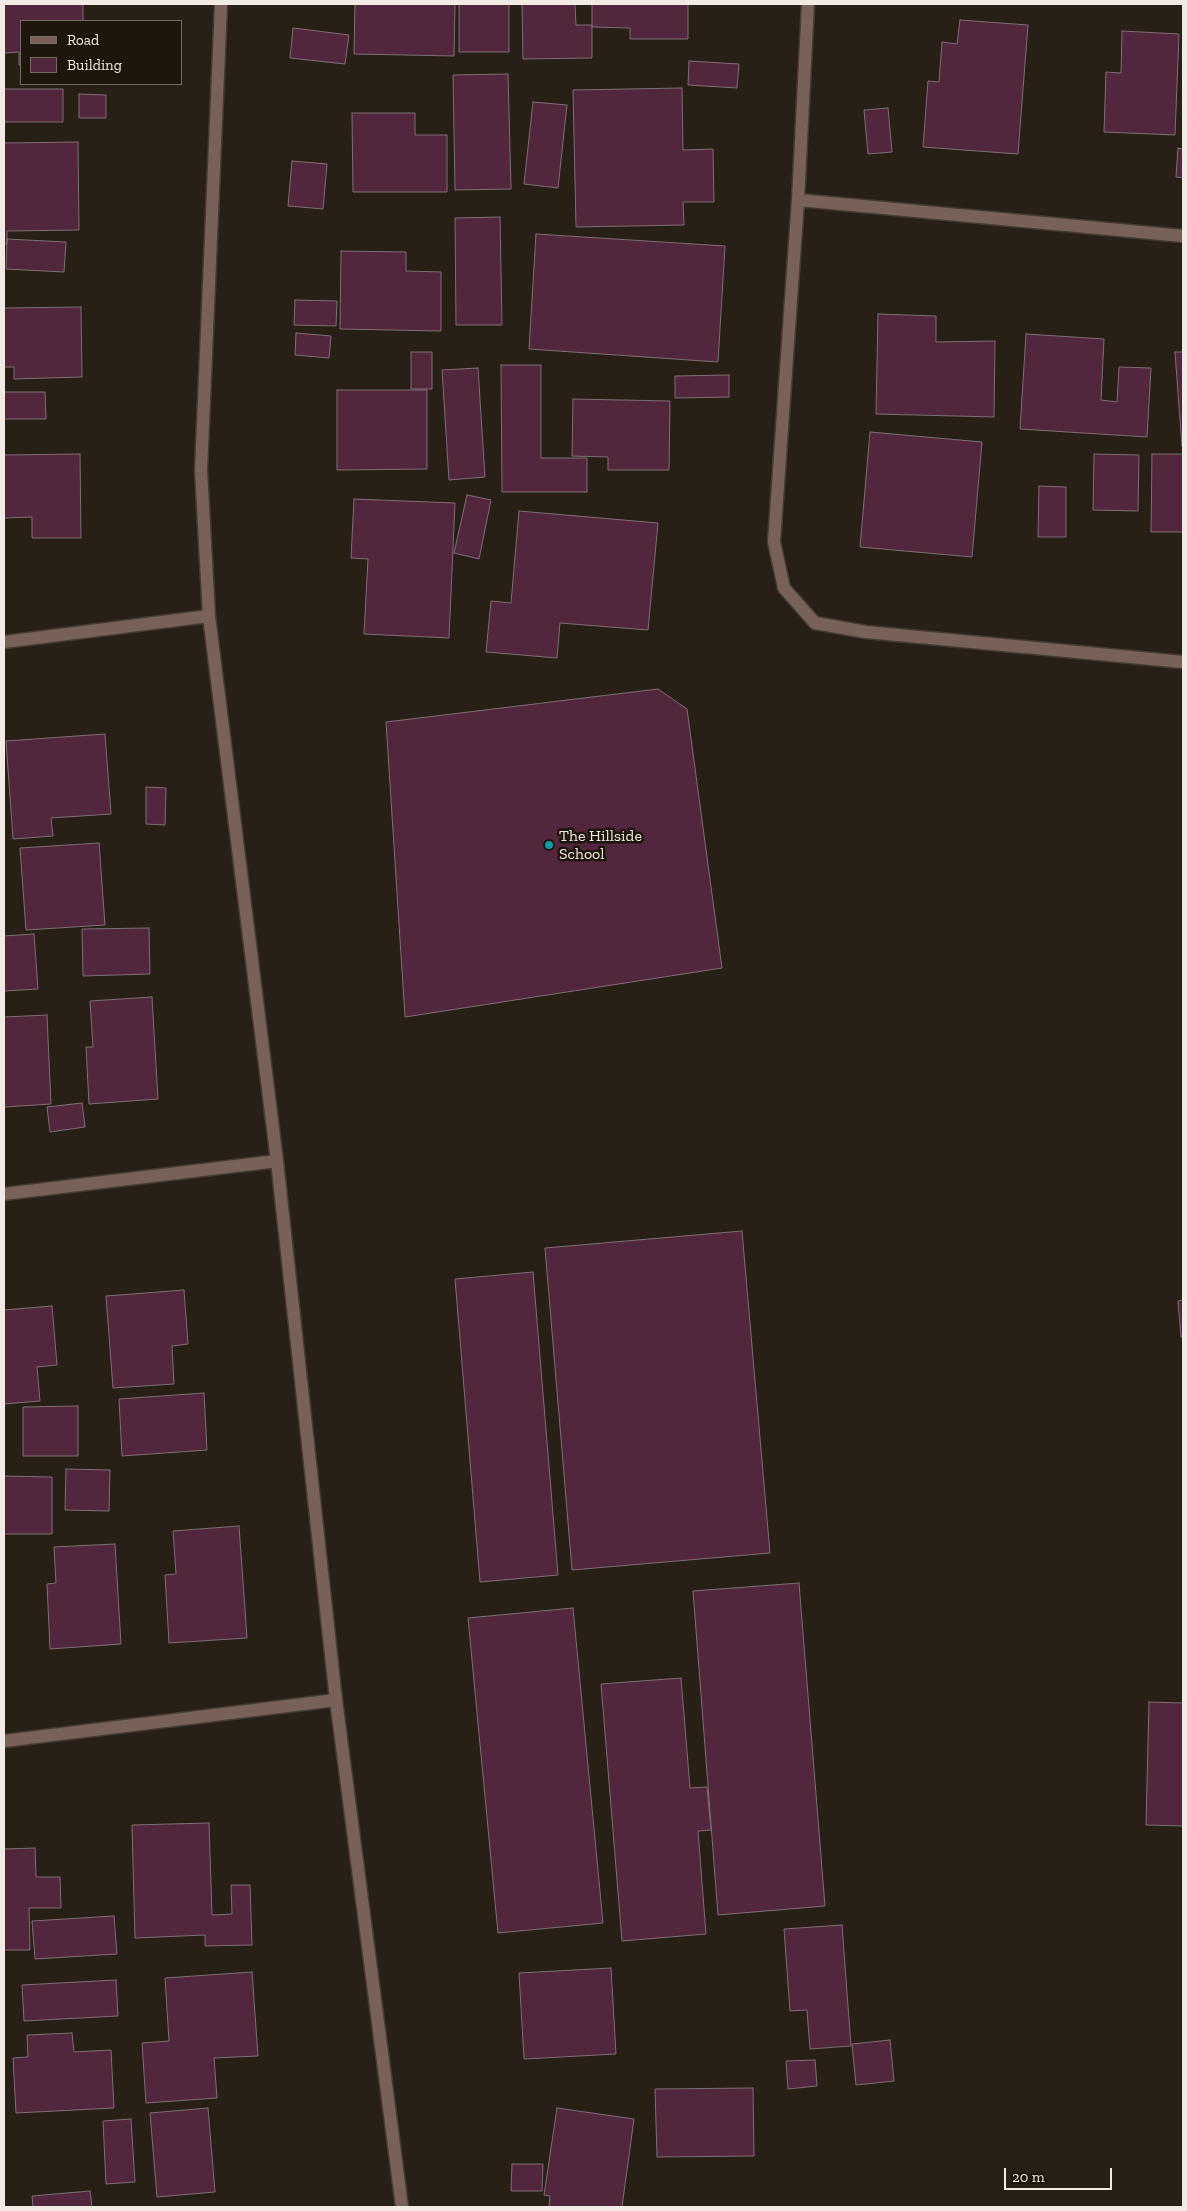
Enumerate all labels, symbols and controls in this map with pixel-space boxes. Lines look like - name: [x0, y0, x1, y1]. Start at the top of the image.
- legend: [20, 20, 182, 85]
- text: Road: [67, 31, 99, 49]
- text: Building: [67, 56, 122, 74]
- place label: The Hillside School: [559, 826, 642, 864]
- marker: The Hillside School: [543, 839, 555, 851]
- scale bar: [1007, 2158, 1114, 2190]
- text: 20 m: [1012, 2168, 1045, 2186]

